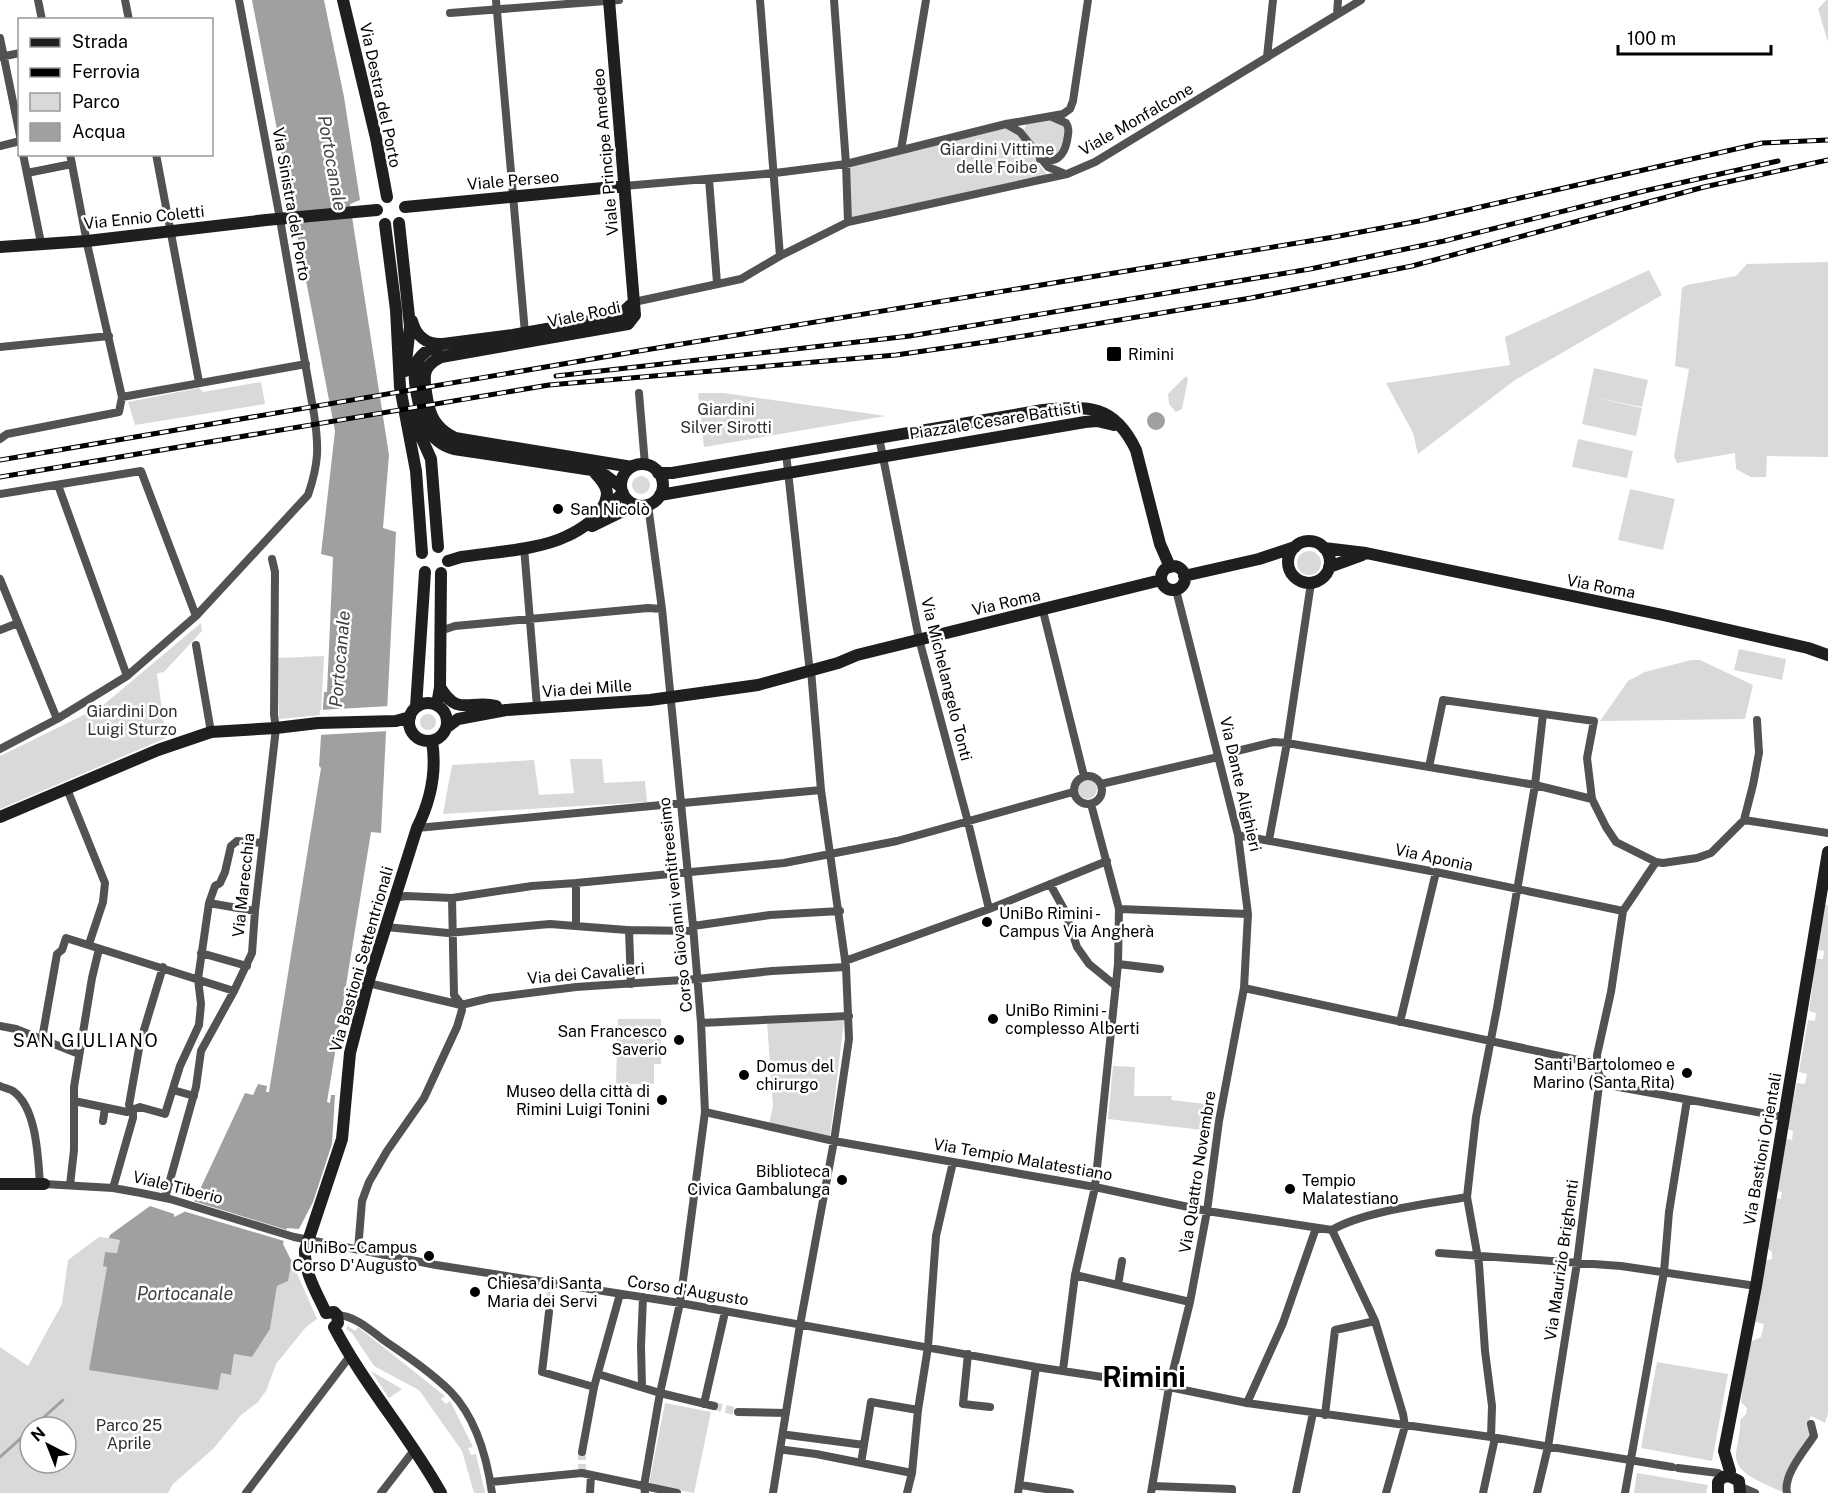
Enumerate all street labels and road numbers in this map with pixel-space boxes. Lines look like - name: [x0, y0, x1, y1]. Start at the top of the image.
- street label: Via Destra del Porto: [356, 21, 405, 169]
- street label: Viale Principe Amedeo: [589, 68, 622, 236]
- street label: Viale Monfalcone: [1076, 79, 1197, 160]
- street label: Via Sinistra del Porto: [269, 126, 314, 282]
- street label: Viale Perseo: [466, 167, 560, 194]
- street label: Via Ennio Coletti: [83, 202, 205, 233]
- street label: Viale Rodi: [546, 297, 622, 331]
- street label: Piazzale Cesare Battisti: [908, 398, 1082, 443]
- street label: Via Roma: [1565, 571, 1637, 602]
- street label: Via Roma: [970, 585, 1042, 620]
- street label: Via Michelangelo Tonti: [917, 595, 976, 763]
- street label: Via dei Mille: [541, 676, 633, 701]
- street label: Via Dante Alighieri: [1216, 715, 1265, 853]
- street label: Corso Giovanni ventitreesimo: [655, 796, 696, 1013]
- street label: Via Marecchia: [229, 832, 258, 938]
- street label: Via Aponia: [1393, 840, 1475, 875]
- street label: Via Bastioni Settentrionali: [326, 864, 397, 1054]
- street label: Via dei Cavalieri: [526, 959, 646, 988]
- street label: Via Bastioni Orientali: [1740, 1071, 1785, 1227]
- street label: Via Quattro Novembre: [1175, 1089, 1220, 1255]
- street label: Via Tempio Malatestiano: [932, 1134, 1114, 1185]
- street label: Viale Tiberio: [131, 1167, 225, 1208]
- street label: Via Maurizio Brighenti: [1541, 1178, 1582, 1342]
- street label: Corso d'Augusto: [626, 1272, 750, 1309]

